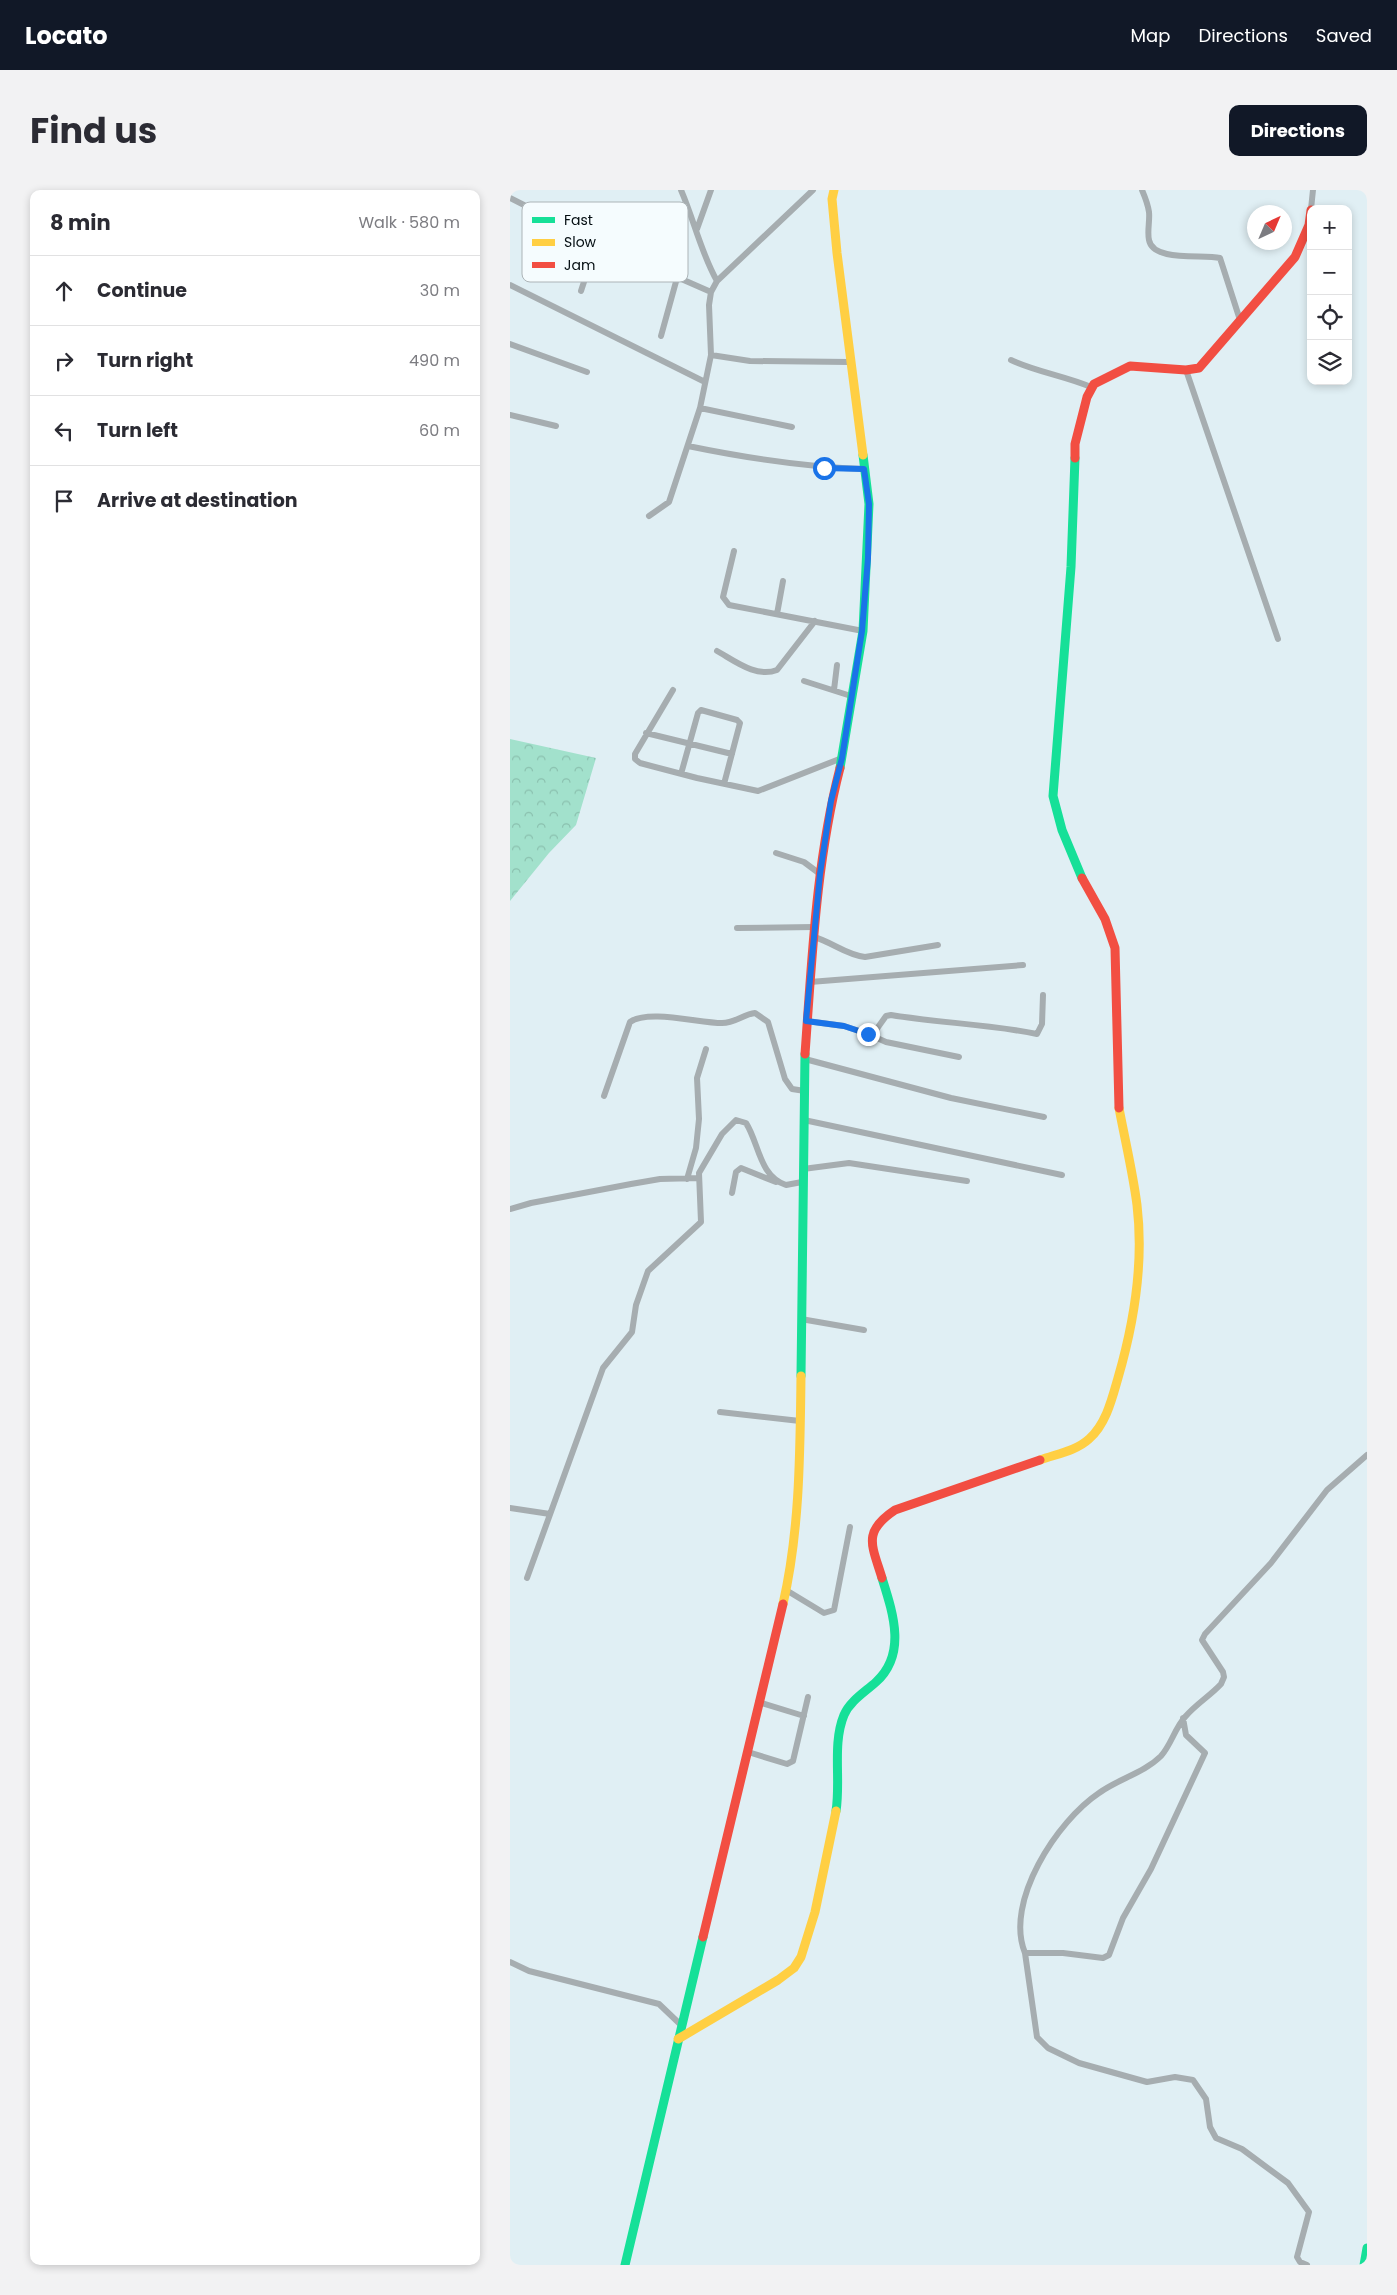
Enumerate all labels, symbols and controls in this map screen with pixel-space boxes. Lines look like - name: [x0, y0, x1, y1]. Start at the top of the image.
- text: Locato: [25, 19, 108, 52]
- text: Map: [1131, 23, 1170, 48]
- text: Directions: [1198, 23, 1288, 48]
- text: Saved: [1316, 23, 1372, 48]
- button: Directions: [1229, 105, 1367, 156]
- text: Find us: [30, 106, 157, 155]
- legend: [522, 202, 688, 282]
- north arrow: [1247, 205, 1292, 250]
- map controls: [1307, 205, 1352, 385]
- button: +: [1307, 205, 1352, 250]
- text: 8 min: [50, 208, 111, 237]
- text: Fast: [564, 210, 593, 230]
- text: Walk · 580 m: [359, 211, 460, 234]
- text: Slow: [564, 232, 597, 252]
- button: −: [1307, 250, 1352, 295]
- text: Jam: [564, 255, 595, 275]
- icon: ahead: [50, 277, 78, 305]
- text: Continue: [97, 277, 187, 304]
- text: 30 m: [420, 279, 460, 302]
- button: locate: [1307, 295, 1352, 340]
- button: layers: [1307, 340, 1352, 385]
- icon: right: [50, 347, 78, 375]
- text: Turn right: [97, 347, 193, 374]
- text: 490 m: [409, 349, 460, 372]
- icon: left: [50, 417, 78, 445]
- text: Turn left: [97, 417, 178, 444]
- text: 60 m: [419, 419, 460, 442]
- route start: [813, 457, 836, 480]
- icon: arrive: [50, 487, 78, 515]
- text: Arrive at destination: [97, 487, 298, 514]
- route end: [857, 1023, 880, 1046]

